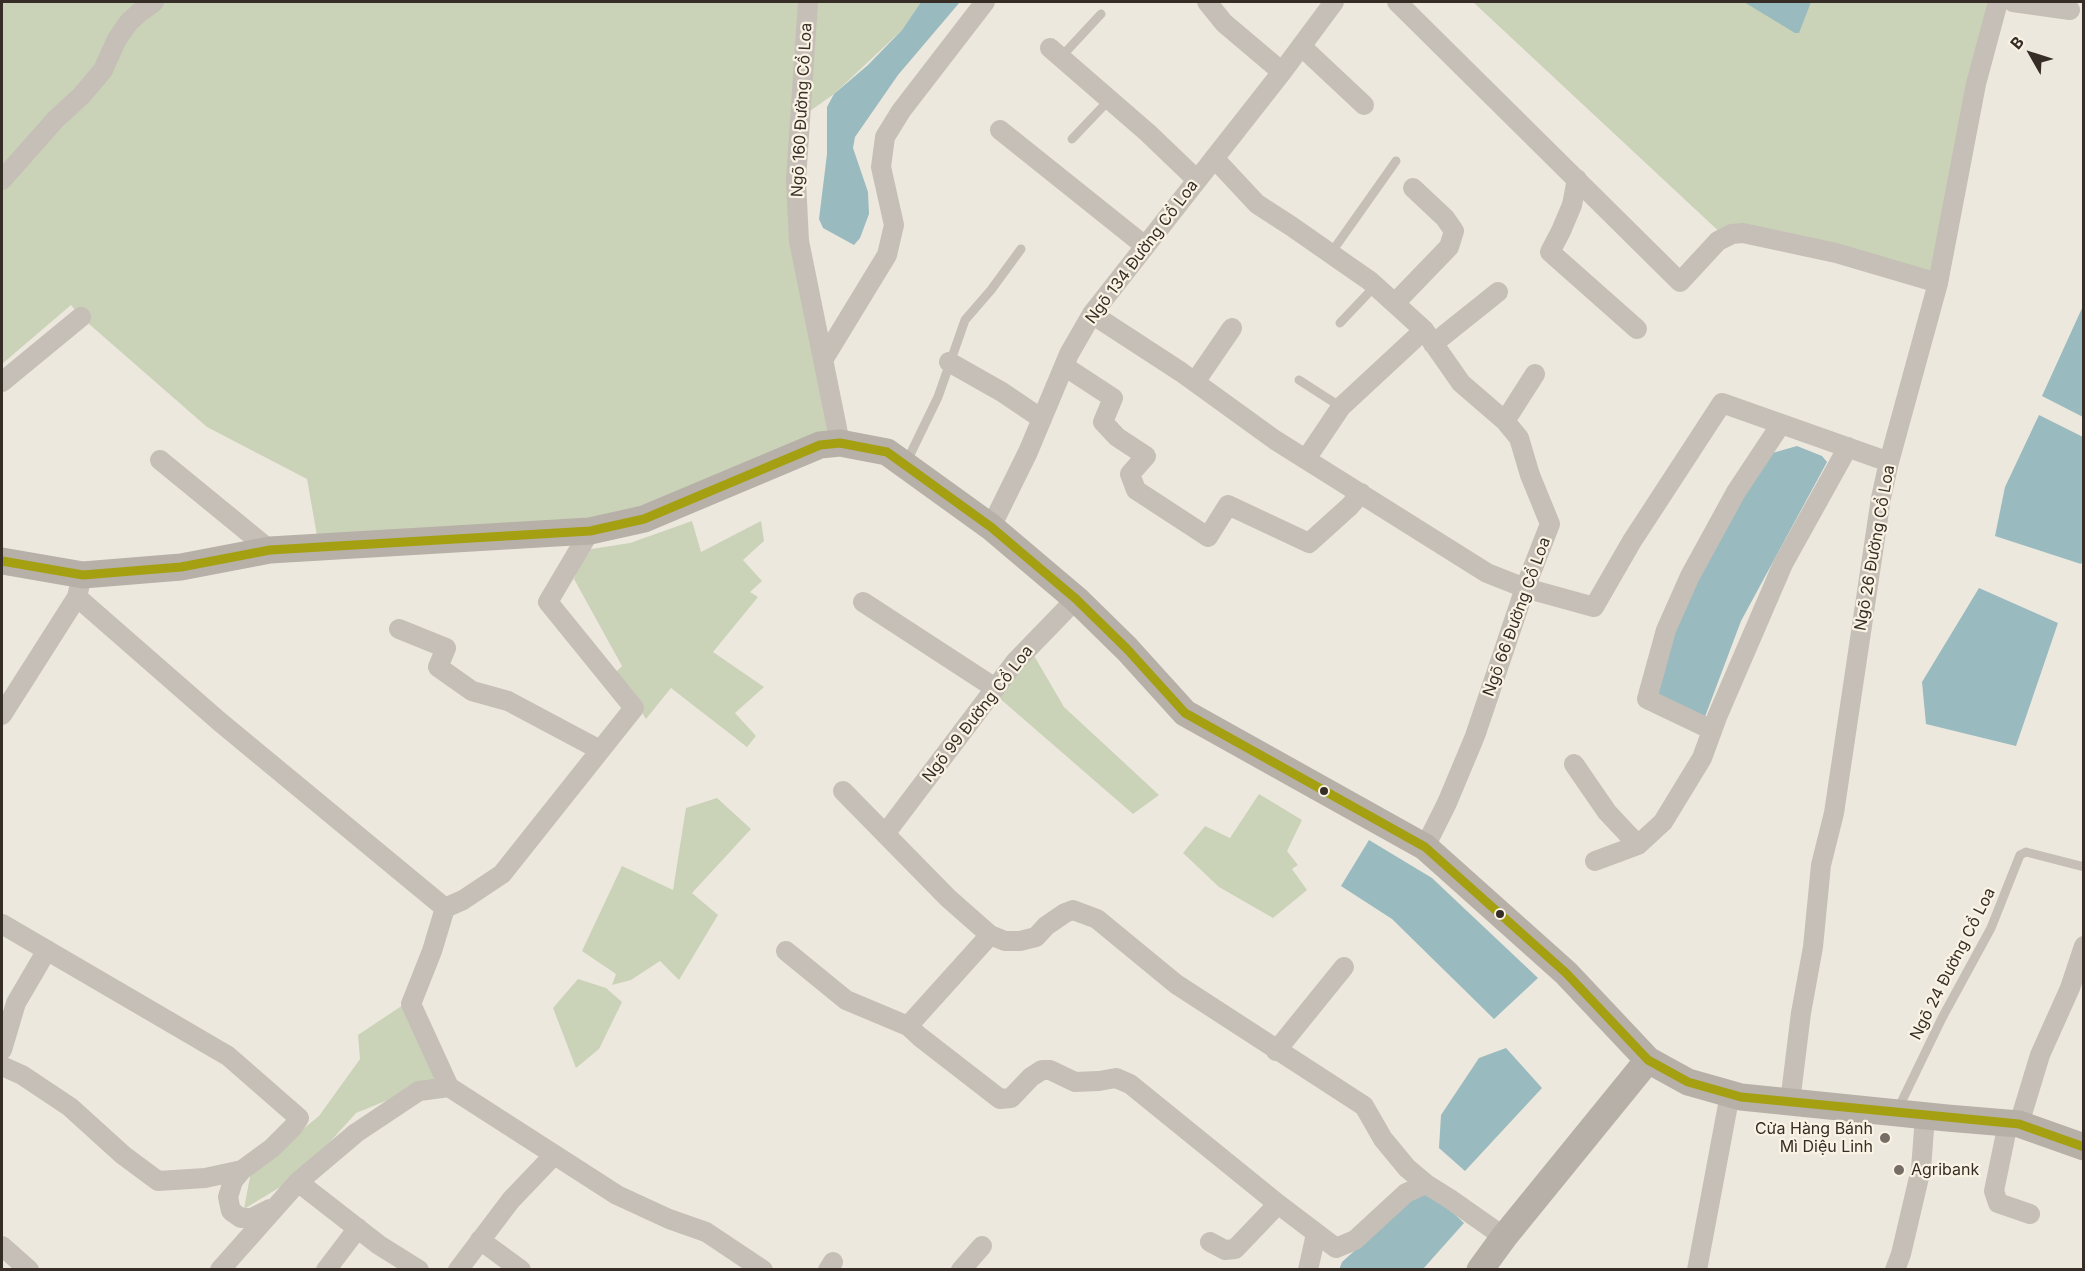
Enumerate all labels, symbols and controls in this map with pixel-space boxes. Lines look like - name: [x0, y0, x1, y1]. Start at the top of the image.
- street label: Ngõ 160 Đường Cổ Loa: [788, 22, 816, 198]
- north arrow: [2001, 24, 2061, 84]
- text: B: [2006, 32, 2028, 53]
- street label: Ngõ 134 Đường Cổ Loa: [1082, 176, 1202, 328]
- street label: Ngõ 26 Đường Cổ Loa: [1851, 464, 1899, 632]
- street label: Ngõ 66 Đường Cổ Loa: [1479, 535, 1555, 699]
- street label: Ngõ 99 Đường Cổ Loa: [919, 642, 1037, 786]
- unlabelled marker: [1318, 785, 1330, 797]
- street label: Ngõ 24 Đường Cổ Loa: [1906, 885, 2000, 1043]
- unlabelled marker: [1494, 908, 1506, 920]
- place label: Cửa Hàng Bánh Mì Diệu Linh: [1755, 1119, 1873, 1157]
- marker: Cửa Hàng Bánh Mì Diệu Linh: [1878, 1131, 1892, 1145]
- place label: Agribank: [1911, 1160, 1979, 1180]
- marker: Agribank: [1892, 1163, 1906, 1177]

